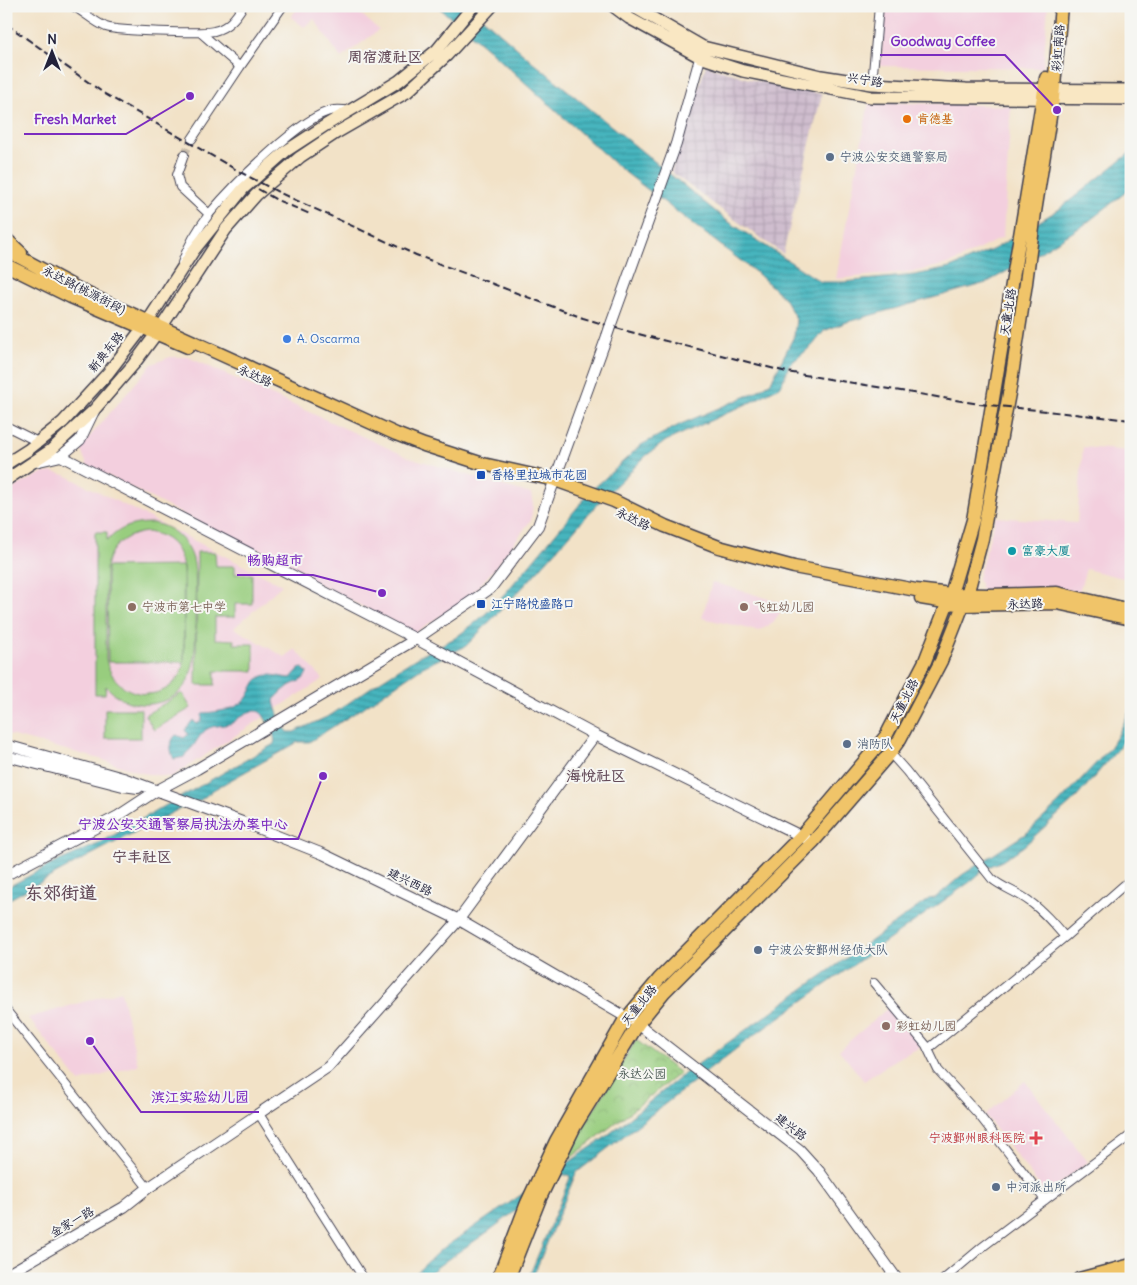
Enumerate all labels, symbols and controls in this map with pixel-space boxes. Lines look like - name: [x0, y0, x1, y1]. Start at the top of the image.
- street label: 彩虹南路: [1048, 23, 1067, 73]
- callout: Goodway Coffee: [880, 26, 1005, 55]
- north arrow: [28, 28, 78, 78]
- text: N: [47, 30, 57, 48]
- text: Goodway Coffee: [890, 32, 996, 50]
- district label: 周宿渡社区: [347, 47, 423, 66]
- street label: 兴宁路: [846, 69, 884, 90]
- callout: Fresh Market: [24, 105, 126, 134]
- text: Fresh Market: [34, 110, 116, 128]
- place label: 肯德基: [917, 111, 953, 126]
- marker: 肯德基: [901, 113, 913, 125]
- place label: 宁波公安交通警察局: [840, 149, 948, 164]
- marker: 宁波公安交通警察局: [824, 151, 836, 163]
- street label: 永达路(桃源街段): [40, 262, 129, 317]
- street label: 天童北路: [996, 287, 1019, 337]
- street label: 新典东路: [85, 328, 127, 375]
- place label: A. Oscarma: [297, 331, 360, 346]
- marker: A. Oscarma: [281, 333, 293, 345]
- street label: 永达路: [236, 361, 275, 390]
- place label: 香格里拉城市花园: [491, 467, 587, 482]
- marker: 香格里拉城市花园: [475, 469, 487, 481]
- street label: 永达路: [614, 504, 653, 533]
- place label: 富豪大厦: [1022, 543, 1070, 558]
- marker: 富豪大厦: [1006, 545, 1018, 557]
- callout: 畅购超市: [237, 546, 313, 575]
- text: 畅购超市: [247, 551, 303, 569]
- street label: 永达路: [1007, 595, 1043, 612]
- place label: 江宁路悦盛路口: [491, 596, 575, 611]
- marker: 江宁路悦盛路口: [475, 598, 487, 610]
- place label: 宁波市第七中学: [142, 599, 226, 614]
- place label: 飞虹幼儿园: [754, 599, 814, 614]
- marker: 宁波市第七中学: [126, 601, 138, 613]
- marker: 飞虹幼儿园: [738, 601, 750, 613]
- street label: 天童北路: [886, 676, 921, 726]
- place label: 消防队: [857, 736, 893, 751]
- marker: 消防队: [841, 738, 853, 750]
- district label: 海悦社区: [566, 766, 626, 785]
- callout: 宁波公安交通警察局执法办案中心: [68, 810, 298, 839]
- text: 宁波公安交通警察局执法办案中心: [78, 815, 288, 833]
- district label: 宁丰社区: [112, 847, 172, 866]
- street label: 建兴西路: [385, 864, 435, 899]
- district label: 东郊街道: [25, 881, 97, 904]
- place label: 宁波公安鄞州经侦大队: [768, 942, 888, 957]
- marker: 宁波公安鄞州经侦大队: [752, 944, 764, 956]
- street label: 天童北路: [618, 981, 660, 1028]
- place label: 彩虹幼儿园: [896, 1018, 956, 1033]
- marker: 彩虹幼儿园: [880, 1020, 892, 1032]
- park label: 永达公园: [618, 1066, 666, 1081]
- callout: 滨江实验幼儿园: [141, 1083, 259, 1112]
- text: 滨江实验幼儿园: [151, 1088, 249, 1106]
- street label: 建兴路: [773, 1110, 810, 1144]
- place label: 宁波鄞州眼科医院: [929, 1130, 1025, 1145]
- marker: 宁波鄞州眼科医院: [1029, 1131, 1043, 1145]
- place label: 中河派出所: [1006, 1179, 1067, 1194]
- marker: 中河派出所: [990, 1181, 1002, 1193]
- street label: 金家一路: [47, 1203, 96, 1240]

